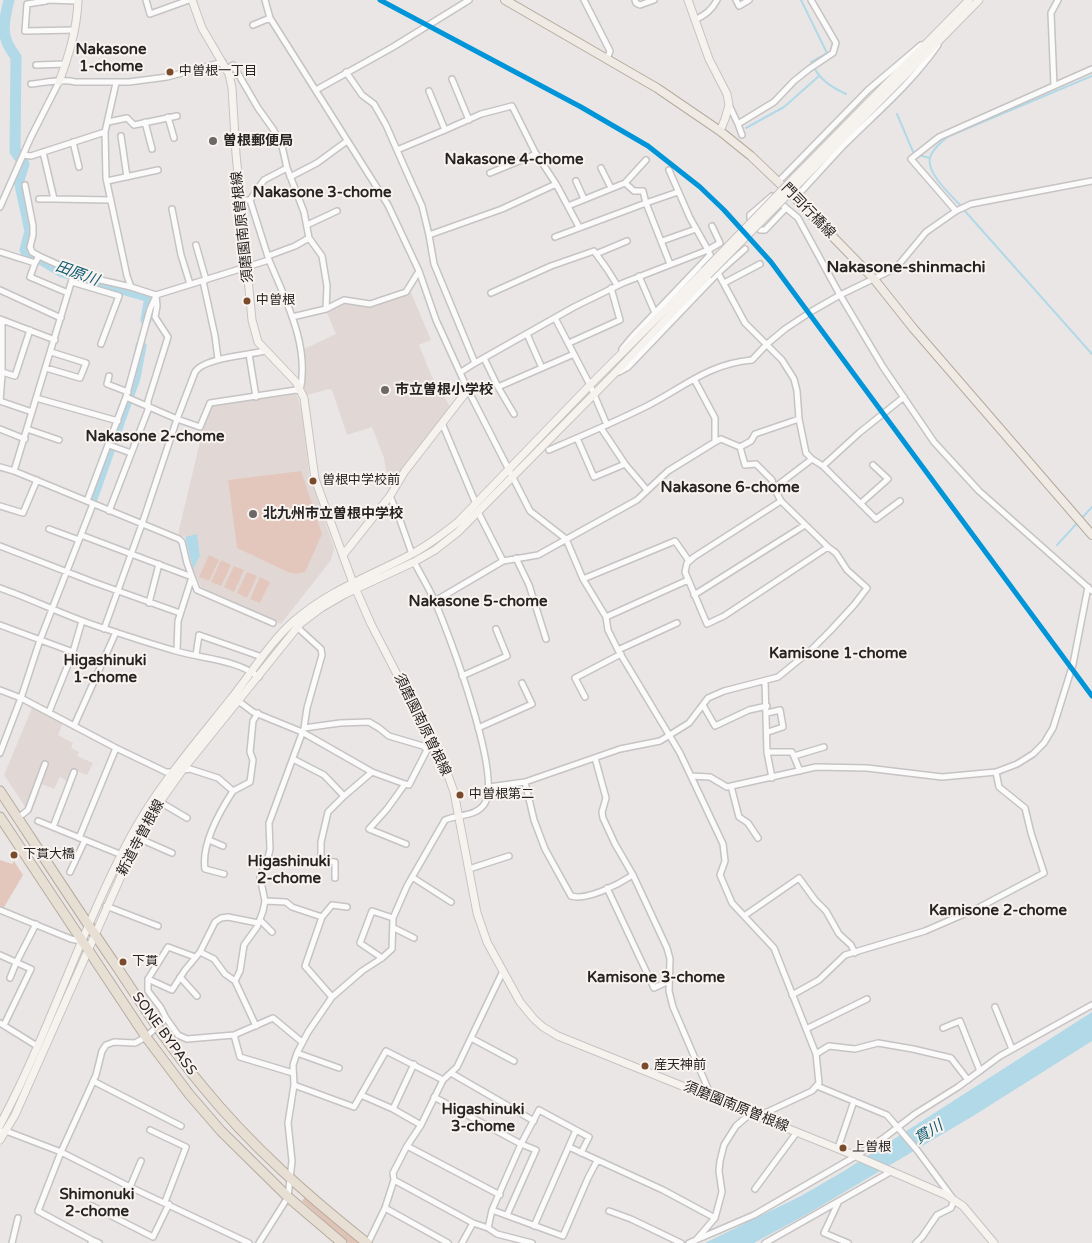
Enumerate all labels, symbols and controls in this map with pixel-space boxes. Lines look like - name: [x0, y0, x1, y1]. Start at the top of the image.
- district label: Nakasone 1-chome: [76, 41, 146, 76]
- place label: 中曽根一丁目: [179, 64, 257, 80]
- marker: 中曽根一丁目: [165, 67, 175, 77]
- place label: 曽根郵便局: [223, 133, 293, 149]
- marker: 曽根郵便局: [207, 135, 219, 147]
- district label: Nakasone 4-chome: [445, 151, 583, 169]
- street label: 須磨園南原曽根線: [229, 170, 257, 284]
- street label: 門司行橋線: [778, 180, 838, 242]
- district label: Nakasone 3-chome: [253, 184, 391, 202]
- water label: 田原川: [53, 258, 101, 290]
- district label: Nakasone-shinmachi: [826, 258, 986, 278]
- place label: 中曽根: [256, 293, 295, 309]
- marker: 中曽根: [242, 296, 252, 306]
- place label: 市立曽根小学校: [395, 382, 493, 398]
- marker: 市立曽根小学校: [379, 384, 391, 396]
- district label: Nakasone 2-chome: [86, 428, 224, 446]
- place label: 曽根中学校前: [322, 473, 400, 489]
- marker: 曽根中学校前: [308, 476, 318, 486]
- district label: Nakasone 6-chome: [661, 479, 799, 497]
- place label: 北九州市立曽根中学校: [263, 506, 403, 522]
- marker: 北九州市立曽根中学校: [247, 508, 259, 520]
- district label: Nakasone 5-chome: [409, 593, 547, 611]
- district label: Kamisone 1-chome: [769, 645, 907, 663]
- district label: Higashinuki 1-chome: [64, 652, 146, 687]
- street label: 須磨園南原曽根線: [390, 671, 454, 779]
- place label: 中曽根第二: [469, 787, 534, 803]
- marker: 中曽根第二: [455, 790, 465, 800]
- street label: 新道寺曽根線: [114, 797, 168, 879]
- place label: 下貫大橋: [23, 847, 75, 863]
- marker: 下貫大橋: [9, 850, 19, 860]
- district label: Higashinuki 2-chome: [248, 853, 330, 888]
- district label: Kamisone 2-chome: [929, 902, 1067, 920]
- place label: 下貫: [132, 954, 158, 970]
- marker: 下貫: [118, 957, 128, 967]
- district label: Kamisone 3-chome: [587, 969, 725, 987]
- street label: SONE BYPASS: [128, 989, 200, 1079]
- place label: 産天神前: [654, 1058, 706, 1074]
- marker: 産天神前: [640, 1061, 650, 1071]
- street label: 須磨園南原曽根線: [681, 1078, 791, 1136]
- district label: Higashinuki 3-chome: [442, 1101, 524, 1136]
- water label: 貫川: [912, 1117, 946, 1149]
- place label: 上曽根: [852, 1140, 891, 1156]
- marker: 上曽根: [838, 1143, 848, 1153]
- district label: Shimonuki 2-chome: [60, 1186, 134, 1221]

